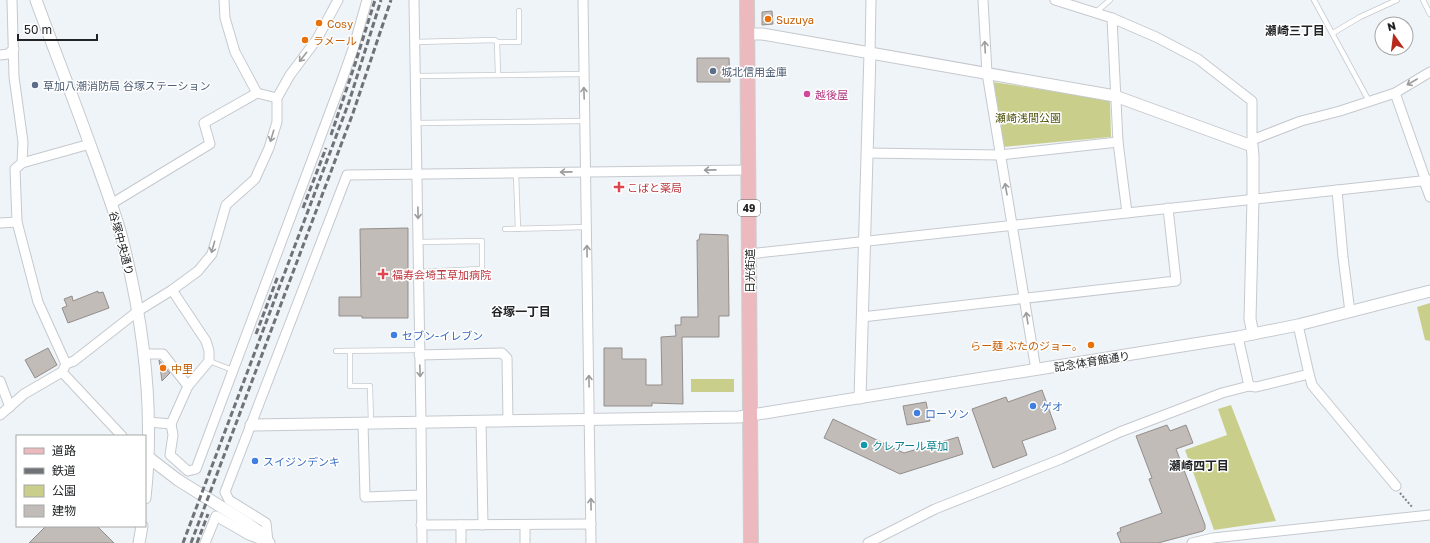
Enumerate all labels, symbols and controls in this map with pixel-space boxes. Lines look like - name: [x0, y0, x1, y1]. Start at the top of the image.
- place label: Suzuya: [776, 13, 814, 26]
- marker: Suzuya: [763, 14, 773, 24]
- scale bar: [18, 16, 97, 42]
- north arrow: [1374, 16, 1414, 56]
- place label: Cosy: [327, 17, 353, 30]
- marker: Cosy: [314, 18, 324, 28]
- text: N: [1386, 18, 1397, 33]
- text: 50 m: [24, 22, 52, 37]
- district label: 瀬崎三丁目: [1265, 23, 1325, 38]
- place label: ラメール: [313, 34, 357, 47]
- marker: ラメール: [300, 35, 310, 45]
- one-way arrow: [982, 41, 989, 54]
- one-way arrow: [299, 52, 308, 63]
- place label: 城北信用金庫: [721, 65, 787, 78]
- marker: 城北信用金庫: [708, 66, 718, 76]
- one-way arrow: [1406, 78, 1418, 86]
- place label: 草加八潮消防局 谷塚ステーション: [43, 79, 211, 92]
- marker: 草加八潮消防局 谷塚ステーション: [30, 80, 40, 90]
- one-way arrow: [580, 87, 588, 100]
- place label: 越後屋: [815, 88, 848, 101]
- marker: 越後屋: [802, 89, 812, 99]
- park label: 瀬崎浅間公園: [995, 111, 1061, 124]
- one-way arrow: [268, 129, 275, 142]
- one-way arrow: [704, 167, 717, 174]
- one-way arrow: [560, 168, 573, 176]
- place label: こばと薬局: [627, 181, 682, 194]
- marker: こばと薬局: [614, 182, 624, 192]
- one-way arrow: [1002, 183, 1010, 196]
- road number: 49: [738, 200, 760, 216]
- one-way arrow: [414, 206, 422, 219]
- street label: 谷塚中央通り: [107, 209, 137, 277]
- one-way arrow: [209, 241, 216, 254]
- one-way arrow: [583, 245, 591, 258]
- street label: 日光街道: [743, 249, 756, 293]
- marker: 福寿会埼玉草加病院: [377, 268, 389, 280]
- place label: 福寿会埼玉草加病院: [392, 268, 491, 281]
- district label: 谷塚一丁目: [491, 304, 551, 319]
- one-way arrow: [1023, 311, 1031, 324]
- place label: セブン-イレブン: [402, 329, 483, 342]
- marker: セブン-イレブン: [389, 330, 399, 340]
- place label: らー麺 ぶたのジョー。: [970, 339, 1083, 352]
- marker: らー麺 ぶたのジョー。: [1086, 340, 1096, 350]
- street label: 記念体育館通り: [1053, 349, 1131, 373]
- place label: 中里: [171, 362, 193, 375]
- marker: 中里: [158, 363, 168, 373]
- one-way arrow: [416, 364, 424, 377]
- one-way arrow: [585, 375, 593, 388]
- place label: ゲオ: [1041, 400, 1063, 413]
- marker: ゲオ: [1028, 401, 1038, 411]
- place label: ローソン: [925, 407, 969, 420]
- marker: ローソン: [912, 408, 922, 418]
- legend: [16, 435, 146, 527]
- place label: クレアール草加: [872, 439, 948, 452]
- marker: クレアール草加: [859, 440, 869, 450]
- text: 道路: [52, 443, 76, 458]
- place label: スイジンデンキ: [263, 455, 340, 468]
- marker: スイジンデンキ: [250, 456, 260, 466]
- district label: 瀬崎四丁目: [1169, 458, 1229, 473]
- text: 鉄道: [52, 463, 76, 478]
- text: 公園: [52, 483, 76, 498]
- one-way arrow: [587, 498, 595, 511]
- text: 建物: [52, 503, 76, 518]

